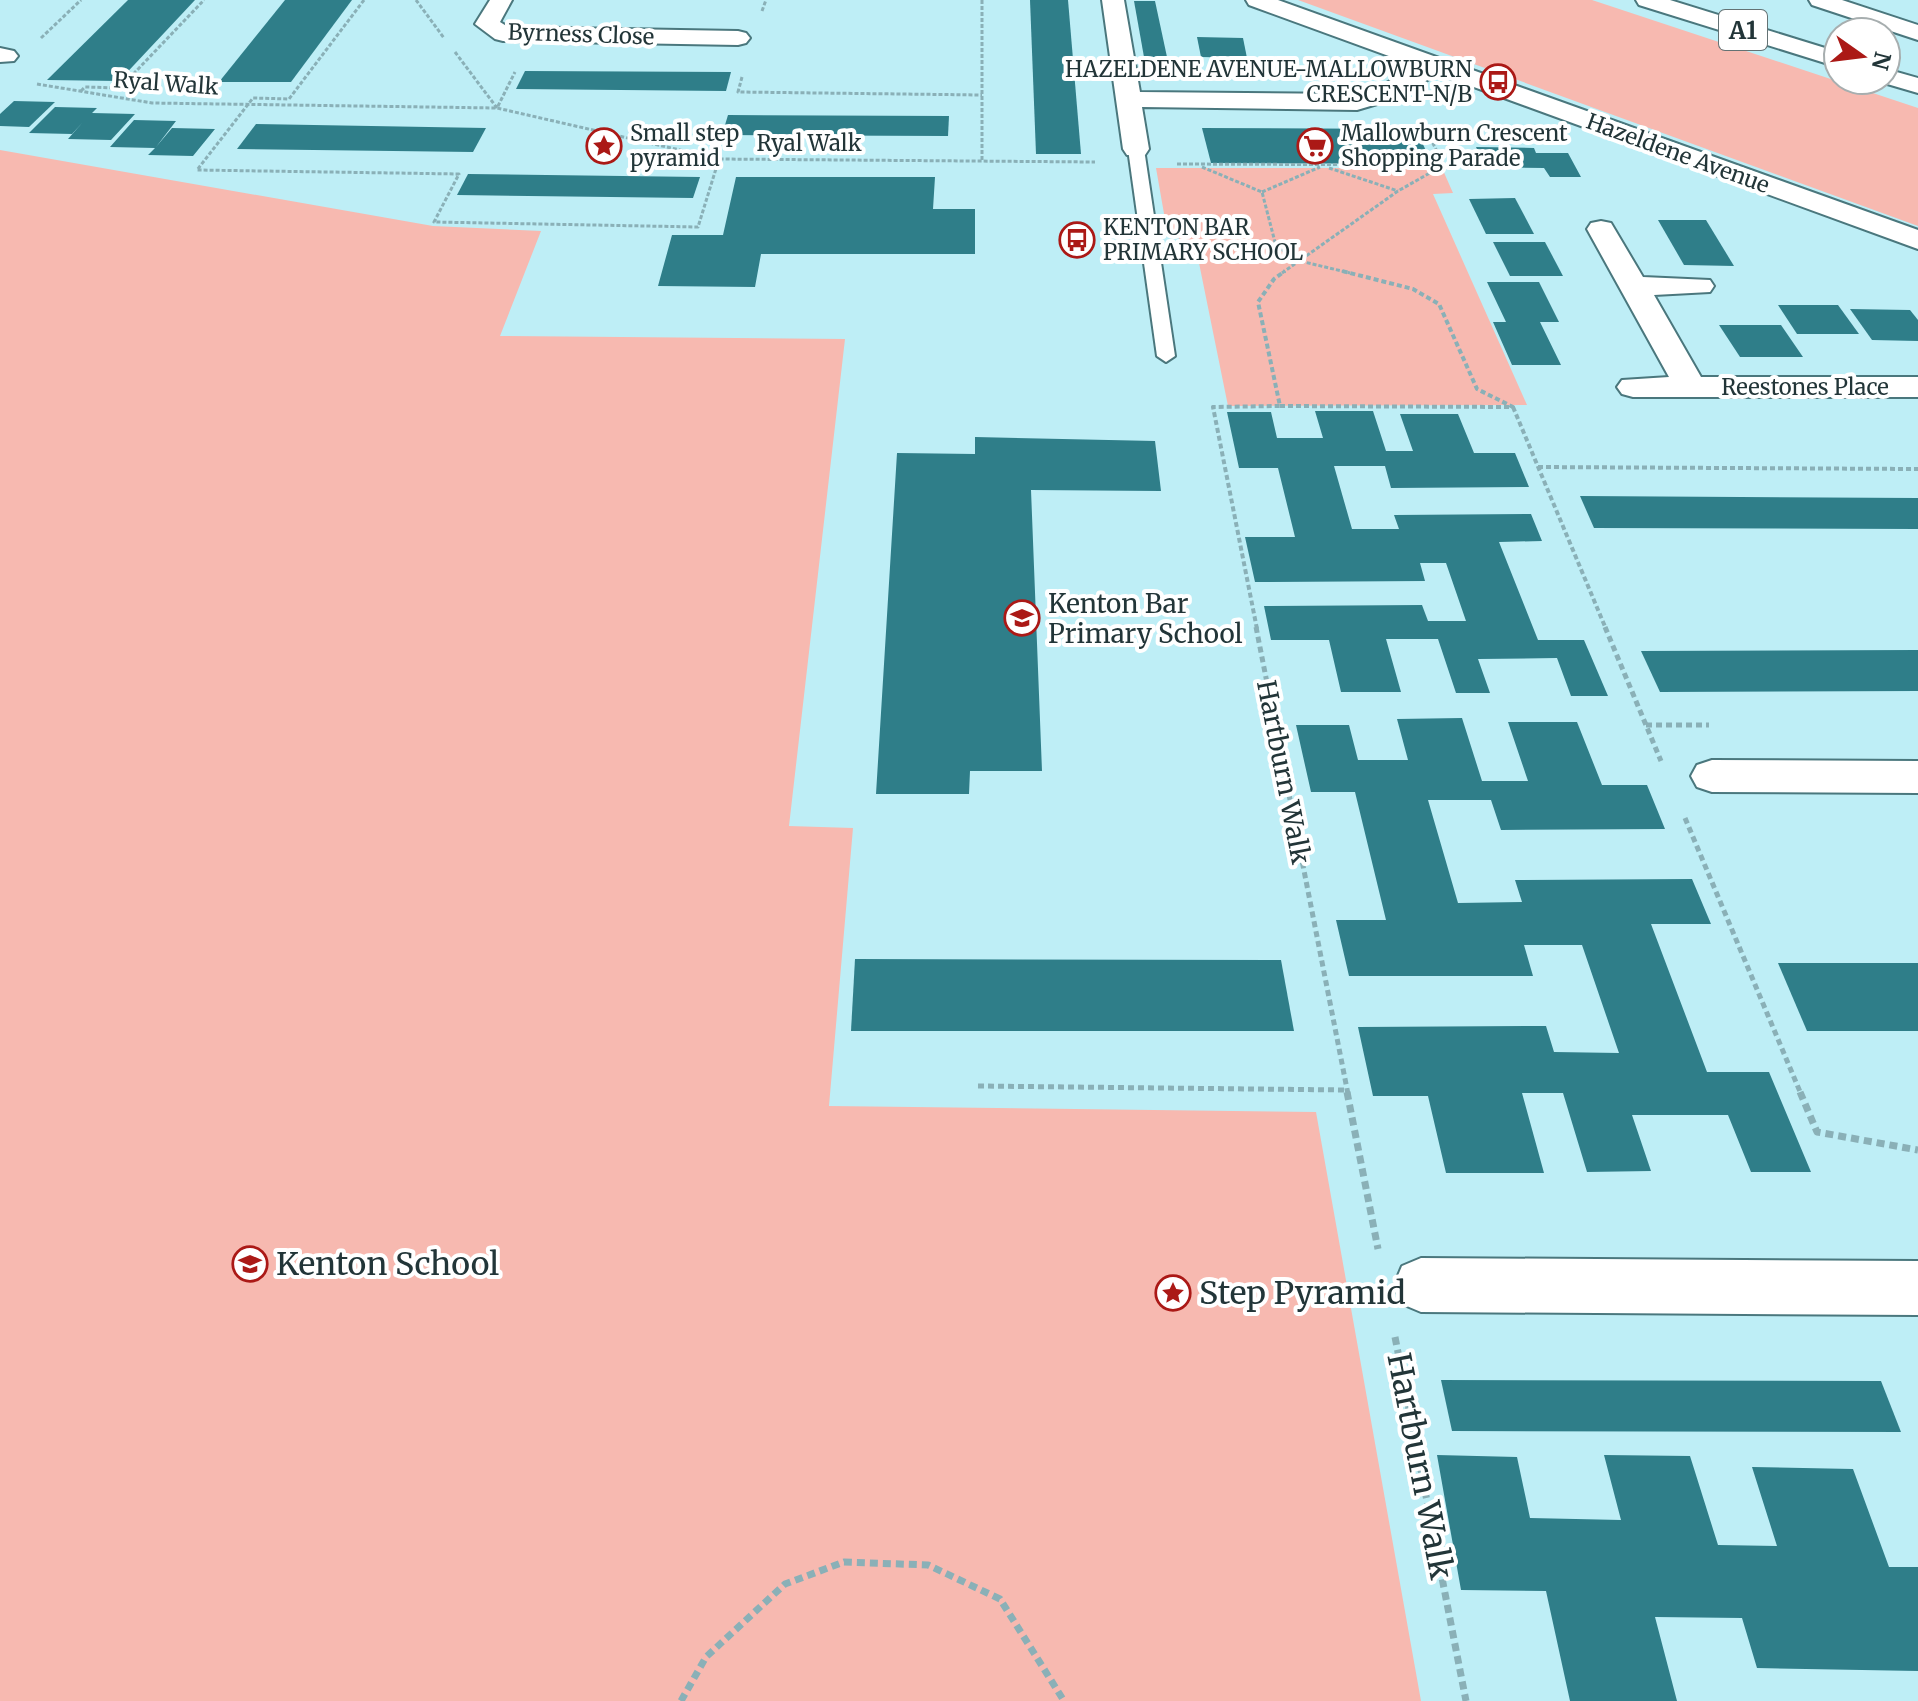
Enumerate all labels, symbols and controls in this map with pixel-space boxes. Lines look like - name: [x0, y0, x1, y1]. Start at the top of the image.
- road number: A1: [1719, 10, 1767, 50]
- north arrow: [1822, 16, 1902, 96]
- street label: Byrness Close: [507, 17, 655, 51]
- text: N: [1866, 49, 1897, 73]
- place label: HAZELDENE AVENUE-MALLOWBURN CRESCENT-N/B: [1065, 55, 1472, 108]
- bus stop icon: HAZELDENE AVENUE-MALLOWBURN CRESCENT-N/B: [1479, 63, 1517, 101]
- street label: Ryal Walk: [113, 65, 220, 101]
- street label: Hazeldene Avenue: [1583, 107, 1773, 199]
- place label: Small step pyramid: [630, 119, 739, 172]
- place label: Mallowburn Crescent Shopping Parade: [1341, 119, 1568, 172]
- place icon: Small step pyramid: [585, 127, 623, 165]
- supermarket icon: Mallowburn Crescent Shopping Parade: [1296, 127, 1334, 165]
- street label: Ryal Walk: [756, 129, 862, 157]
- place label: KENTON BAR PRIMARY SCHOOL: [1103, 213, 1303, 266]
- bus stop icon: KENTON BAR PRIMARY SCHOOL: [1058, 221, 1096, 259]
- street label: Reestones Place: [1721, 373, 1889, 401]
- place label: Kenton Bar Primary School: [1048, 587, 1243, 650]
- school or university icon: Kenton Bar Primary School: [1003, 599, 1041, 637]
- street label: Hartburn Walk: [1250, 677, 1318, 867]
- place label: Kenton School: [276, 1244, 499, 1284]
- school or university icon: Kenton School: [231, 1245, 269, 1283]
- place label: Step Pyramid: [1199, 1273, 1406, 1313]
- place icon: Step Pyramid: [1154, 1274, 1192, 1312]
- street label: Hartburn Walk: [1378, 1349, 1462, 1583]

